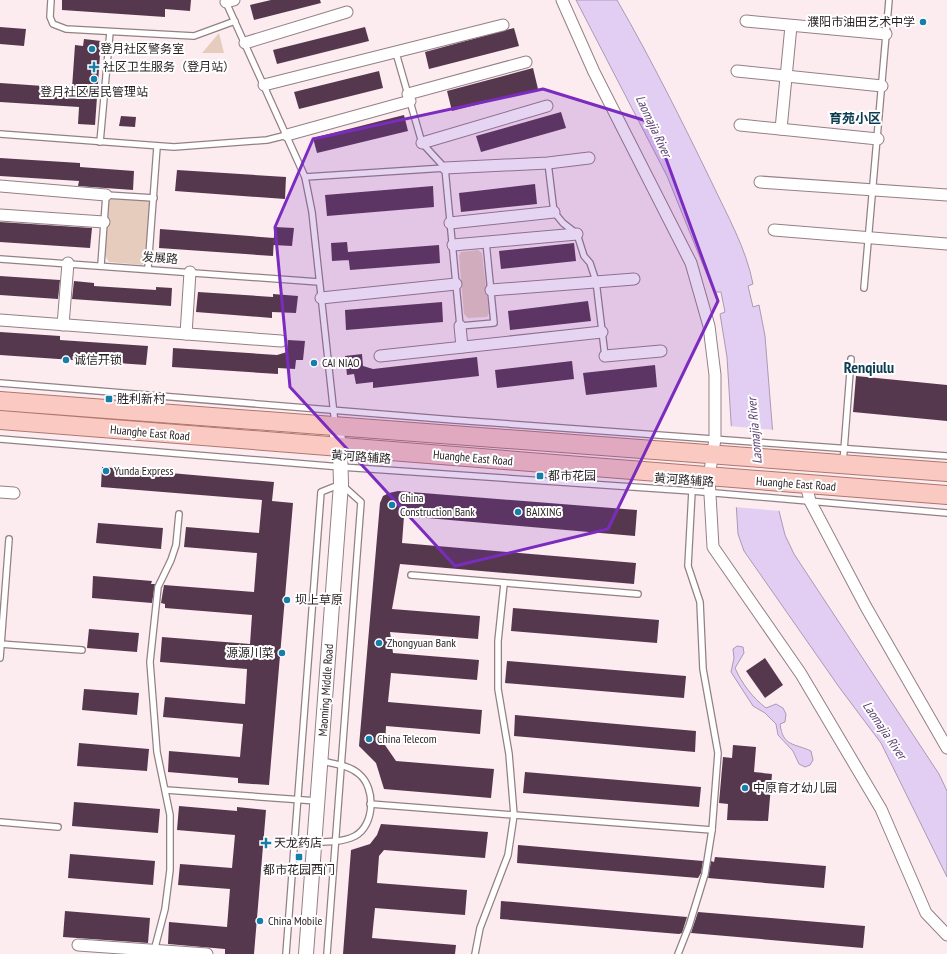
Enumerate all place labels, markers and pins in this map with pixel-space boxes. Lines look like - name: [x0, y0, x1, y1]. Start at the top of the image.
- place label: 濮阳市油田艺术中学: [807, 14, 915, 29]
- marker: 濮阳市油田艺术中学: [918, 17, 928, 27]
- place label: 登月社区警务室: [100, 41, 184, 56]
- marker: 登月社区警务室: [87, 44, 97, 54]
- place label: 社区卫生服务（登月站）: [103, 59, 235, 74]
- marker: 社区卫生服务（登月站）: [88, 61, 100, 73]
- marker: 登月社区居民管理站: [89, 74, 99, 84]
- place label: 登月社区居民管理站: [40, 84, 148, 99]
- place label: 诚信开锁: [74, 352, 122, 367]
- marker: 诚信开锁: [61, 355, 71, 365]
- place label: CAI NIAO: [322, 355, 360, 370]
- marker: CAI NIAO: [309, 358, 319, 368]
- place label: 胜利新村: [117, 391, 166, 406]
- marker: 胜利新村: [104, 394, 114, 404]
- place label: Yunda Express: [114, 463, 173, 478]
- marker: Yunda Express: [101, 466, 111, 476]
- place label: 都市花园: [548, 468, 596, 483]
- marker: 都市花园: [535, 471, 545, 481]
- place label: China Construction Bank: [400, 490, 475, 519]
- marker: China Construction Bank: [387, 500, 397, 510]
- place label: BAIXING: [526, 504, 561, 519]
- marker: BAIXING: [513, 507, 523, 517]
- place label: 坝上草原: [295, 592, 343, 607]
- marker: 坝上草原: [282, 595, 292, 605]
- place label: Zhongyuan Bank: [387, 635, 456, 650]
- marker: Zhongyuan Bank: [374, 638, 384, 648]
- place label: 源源川菜: [226, 645, 274, 660]
- marker: 源源川菜: [277, 648, 287, 658]
- place label: China Telecom: [377, 731, 437, 746]
- marker: China Telecom: [364, 734, 374, 744]
- place label: 中原育才幼儿园: [753, 780, 837, 795]
- marker: 中原育才幼儿园: [740, 783, 750, 793]
- place label: 天龙药店: [274, 835, 322, 850]
- marker: 天龙药店: [261, 838, 271, 848]
- marker: 都市花园西门: [294, 852, 304, 862]
- place label: 都市花园西门: [263, 862, 335, 877]
- place label: China Mobile: [268, 913, 322, 928]
- marker: China Mobile: [255, 916, 265, 926]

